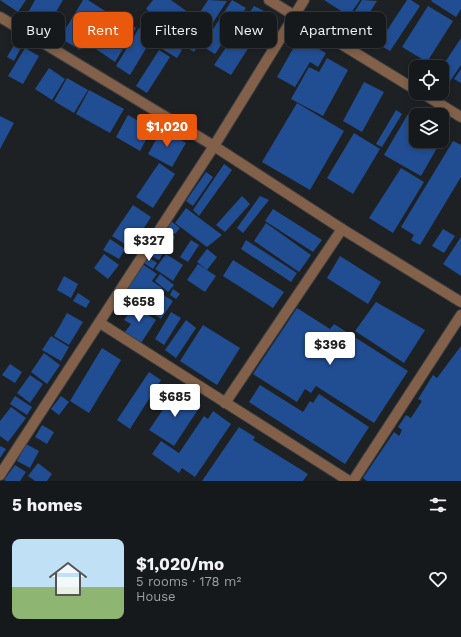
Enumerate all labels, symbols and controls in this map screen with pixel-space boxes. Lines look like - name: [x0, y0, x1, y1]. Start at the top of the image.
- chip: Buy: [12, 12, 65, 48]
- chip: Rent: [73, 12, 133, 48]
- chip: Filters: [141, 12, 212, 48]
- chip: New: [220, 12, 277, 48]
- chip: Apartment: [285, 12, 386, 48]
- map controls: [409, 60, 449, 148]
- button: locate: [409, 60, 449, 100]
- button: layers: [409, 108, 449, 148]
- pin: $1,020: [134, 114, 200, 148]
- text: $1,020: [146, 119, 188, 134]
- pin: $327: [125, 228, 173, 262]
- text: $327: [133, 233, 165, 248]
- pin: $658: [115, 289, 163, 323]
- text: $658: [123, 294, 155, 309]
- pin: $396: [306, 332, 354, 366]
- text: $396: [314, 337, 346, 352]
- pin: $685: [151, 384, 199, 418]
- text: $685: [159, 389, 191, 404]
- icon: filters: [427, 494, 449, 516]
- text: 5 homes: [12, 495, 82, 515]
- text: $1,020/mo: [136, 554, 224, 574]
- icon: home: [44, 555, 92, 603]
- icon: heart: [427, 568, 449, 590]
- text: 5 rooms · 178 m²: [136, 574, 241, 589]
- text: House: [136, 589, 176, 604]

